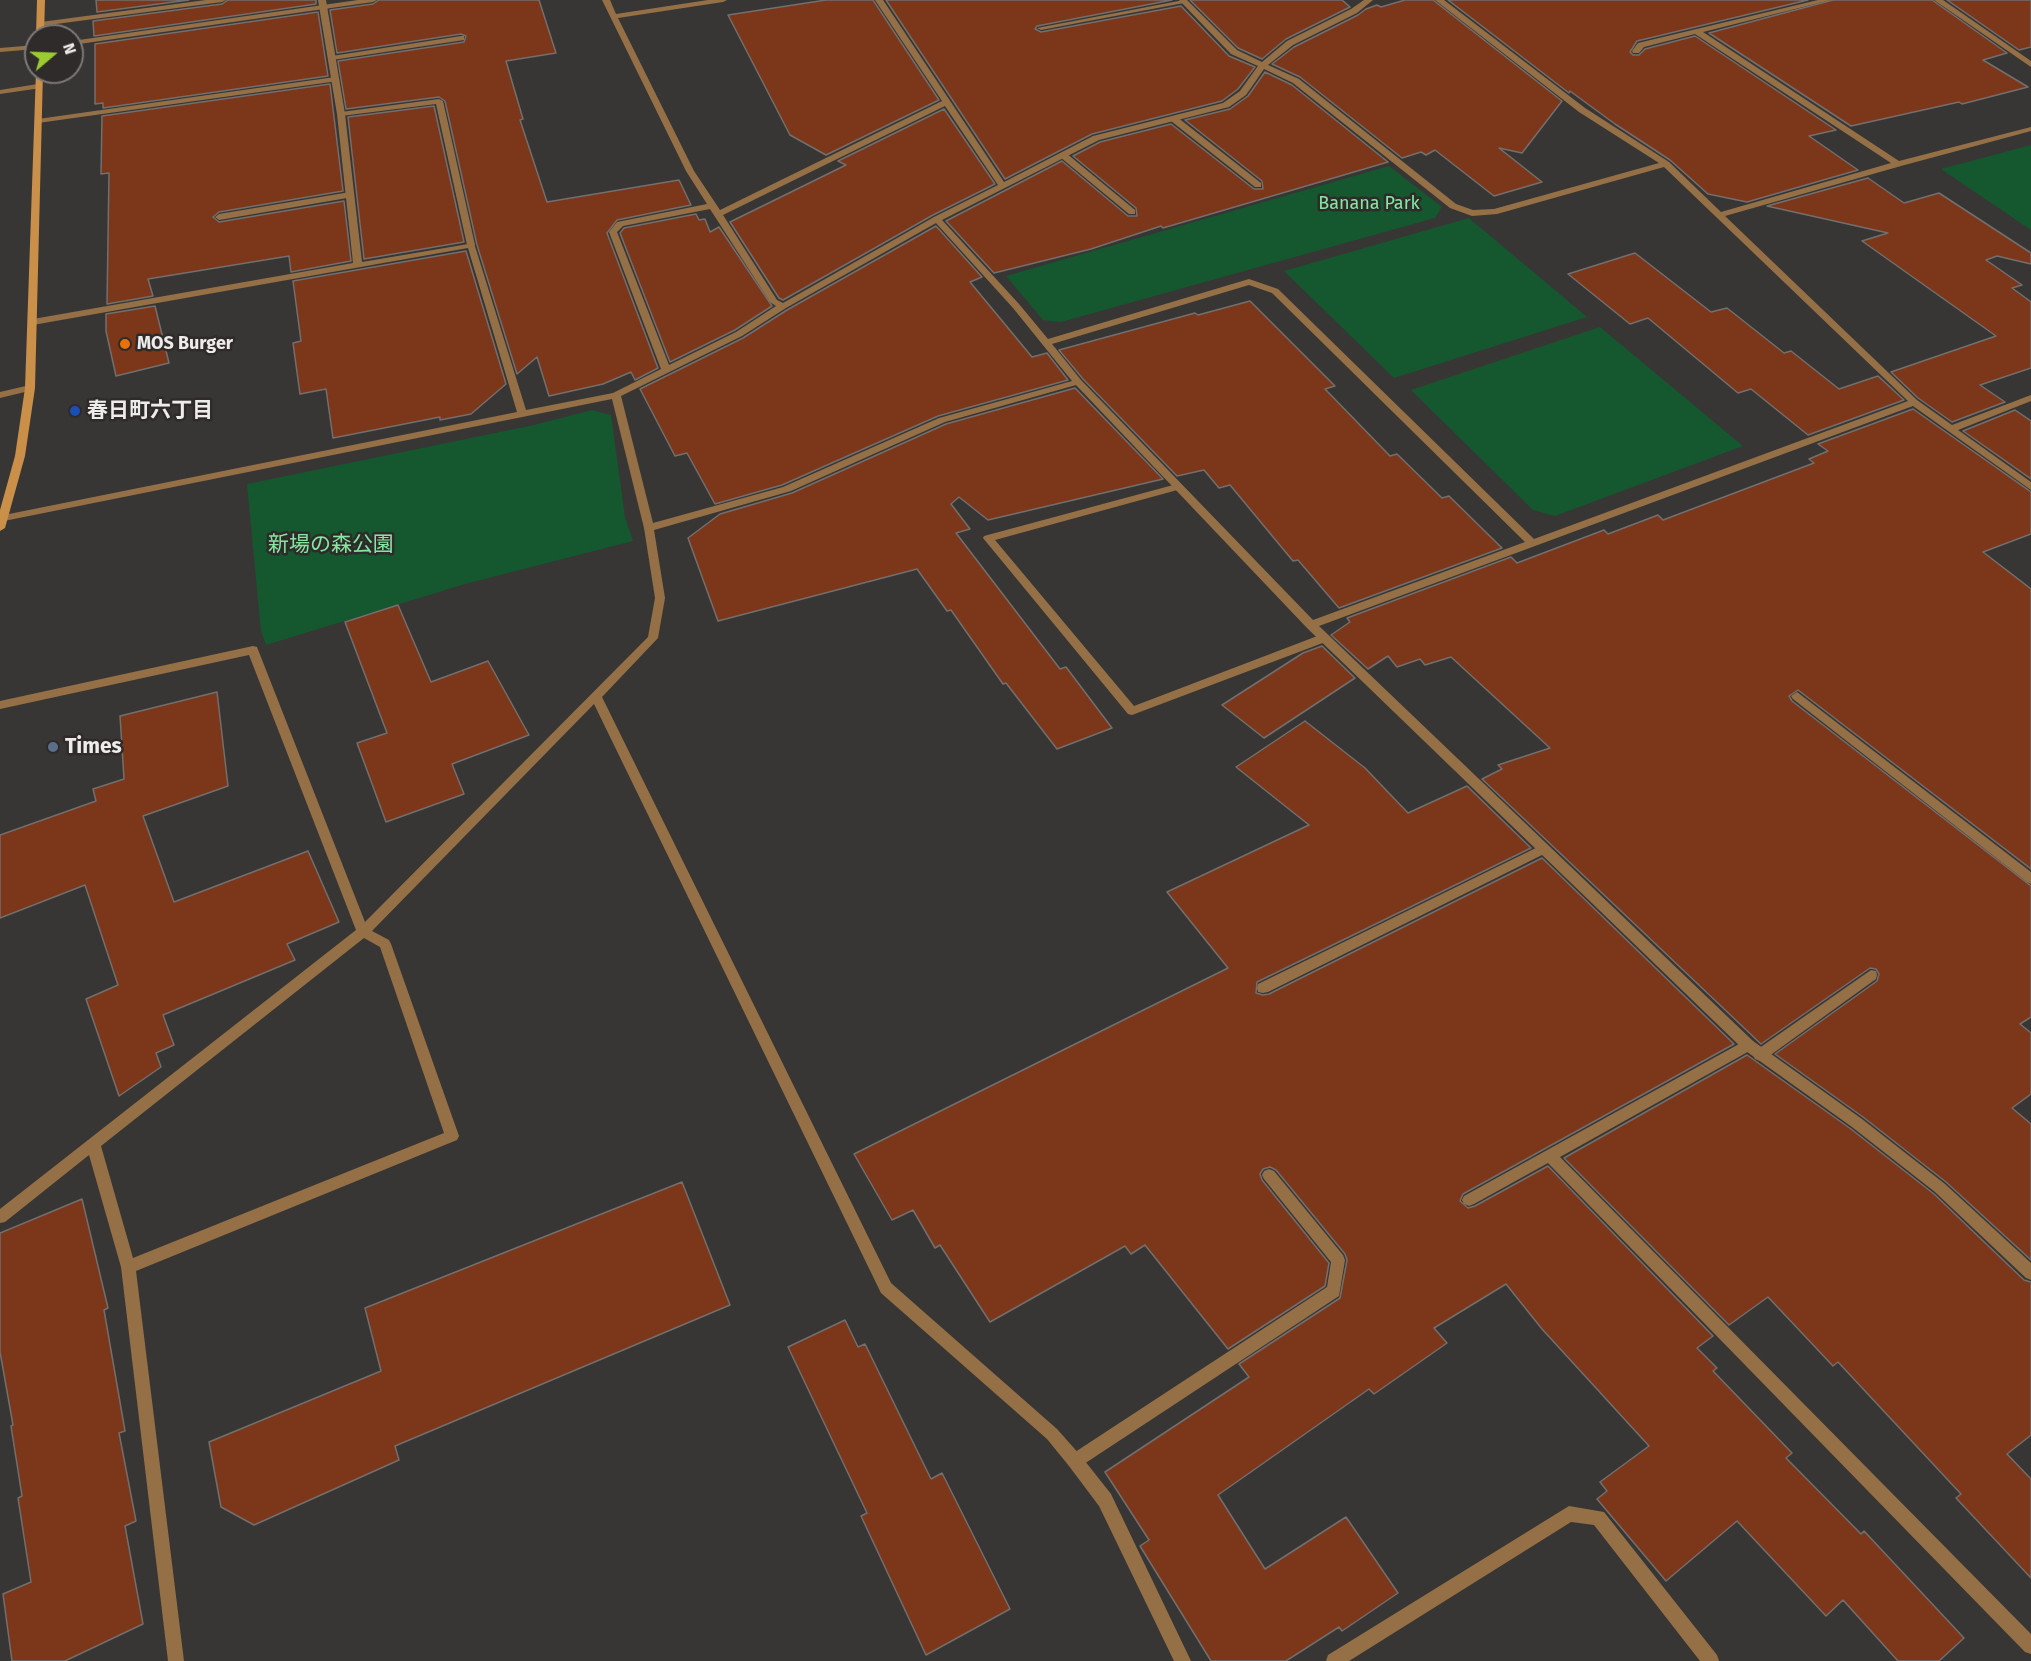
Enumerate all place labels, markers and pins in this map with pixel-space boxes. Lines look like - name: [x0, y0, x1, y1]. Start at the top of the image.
- place label: MOS Burger: [137, 333, 233, 355]
- marker: MOS Burger: [118, 337, 132, 351]
- place label: 春日町六丁目: [87, 398, 213, 424]
- marker: 春日町六丁目: [68, 404, 82, 418]
- place label: Times: [65, 734, 122, 760]
- marker: Times: [46, 740, 60, 754]

